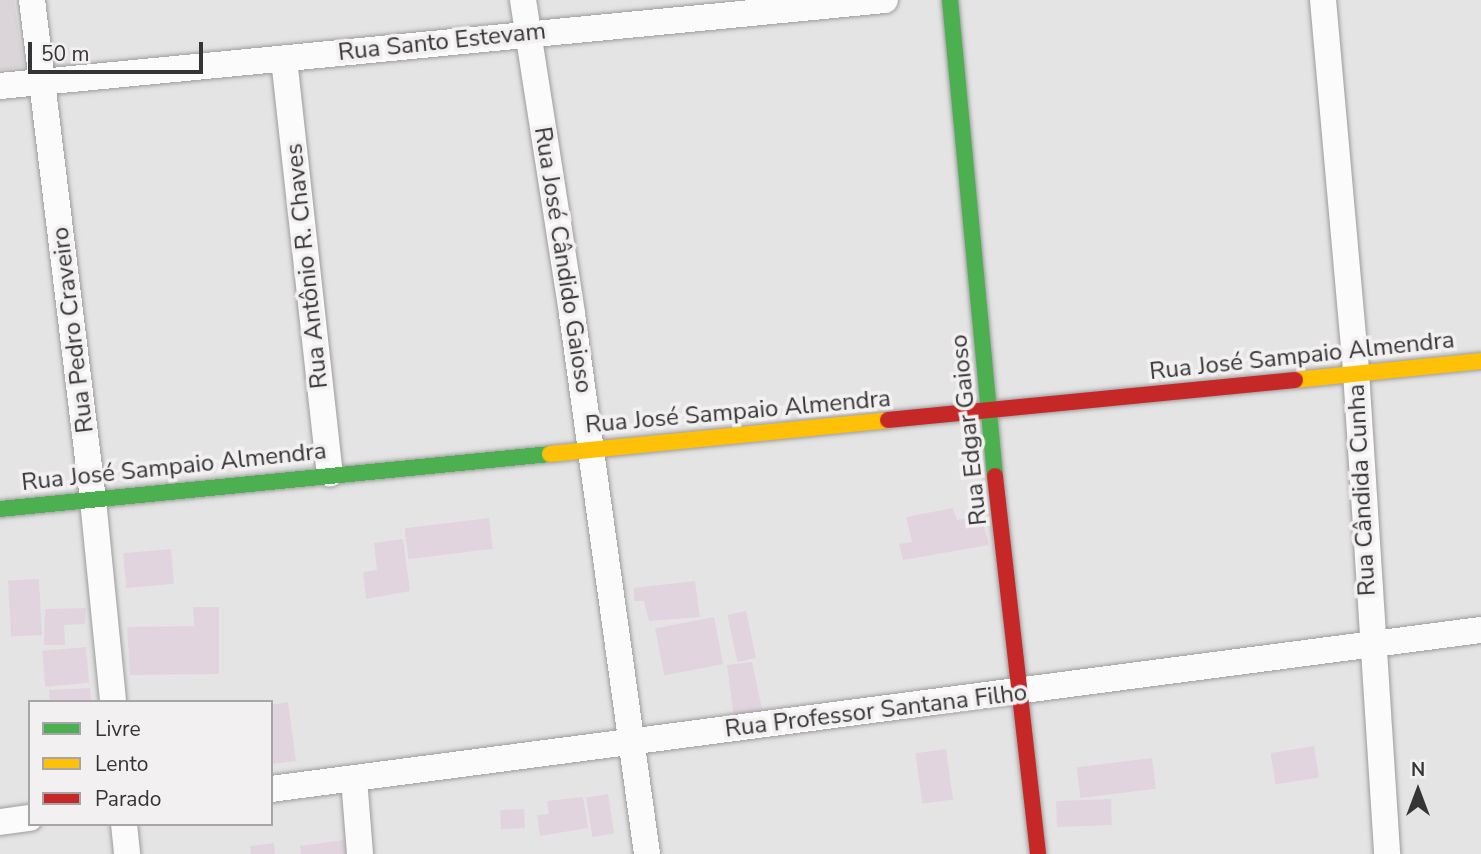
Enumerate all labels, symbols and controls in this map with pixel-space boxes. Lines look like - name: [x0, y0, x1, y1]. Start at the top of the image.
- street label: Rua Santo Estevam: [337, 17, 547, 67]
- scale bar: [32, 28, 206, 72]
- text: 50 m: [41, 40, 90, 68]
- street label: Rua José Cândido Gaioso: [528, 125, 598, 395]
- street label: Rua Antônio R. Chaves: [280, 142, 334, 390]
- street label: Rua Pedro Craveiro: [46, 225, 100, 435]
- street label: Rua José Sampaio Almendra: [1148, 326, 1456, 386]
- street label: Rua Edgar Gaioso: [945, 333, 993, 527]
- street label: Rua Cândida Cunha: [1342, 383, 1382, 597]
- street label: Rua José Sampaio Almendra: [584, 384, 892, 440]
- street label: Rua José Sampaio Almendra: [20, 437, 328, 497]
- street label: Rua Professor Santana Filho: [723, 678, 1029, 744]
- legend: [28, 700, 273, 826]
- text: Livre: [95, 715, 141, 743]
- text: Lento: [95, 750, 148, 778]
- north arrow: [1383, 756, 1453, 826]
- text: N: [1411, 757, 1425, 783]
- text: Parado: [95, 785, 161, 813]

